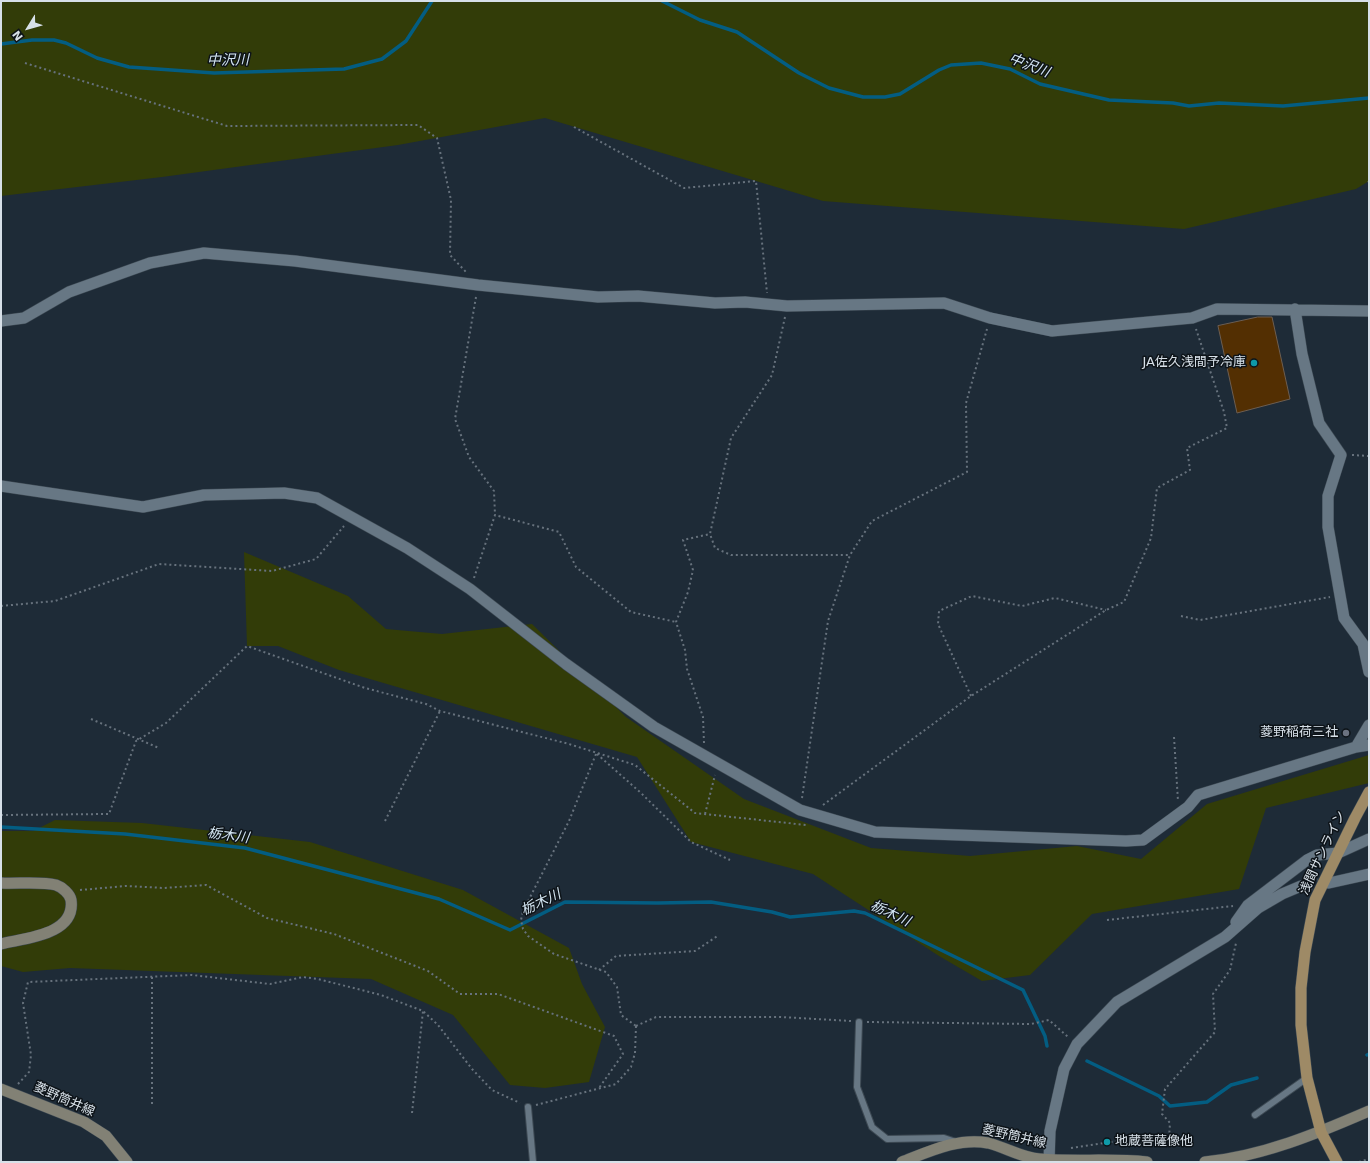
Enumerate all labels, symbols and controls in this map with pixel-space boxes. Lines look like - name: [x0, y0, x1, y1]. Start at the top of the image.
- north arrow: [8, 8, 48, 48]
- text: N: [10, 28, 26, 43]
- water label: 中沢川: [1006, 51, 1052, 81]
- water label: 中沢川: [207, 52, 249, 70]
- place label: JA佐久浅間予冷庫: [1143, 355, 1246, 371]
- marker: JA佐久浅間予冷庫: [1249, 358, 1259, 368]
- place label: 菱野稲荷三社: [1260, 725, 1338, 741]
- marker: 菱野稲荷三社: [1341, 728, 1351, 738]
- street label: 浅間サンライン: [1297, 808, 1349, 898]
- water label: 栃木川: [206, 825, 250, 847]
- water label: 栃木川: [518, 887, 564, 919]
- water label: 栃木川: [867, 898, 913, 930]
- street label: 菱野筒井線: [31, 1080, 97, 1120]
- street label: 菱野筒井線: [981, 1122, 1047, 1152]
- place label: 地蔵菩薩像他: [1115, 1134, 1193, 1150]
- marker: 地蔵菩薩像他: [1102, 1137, 1112, 1147]

